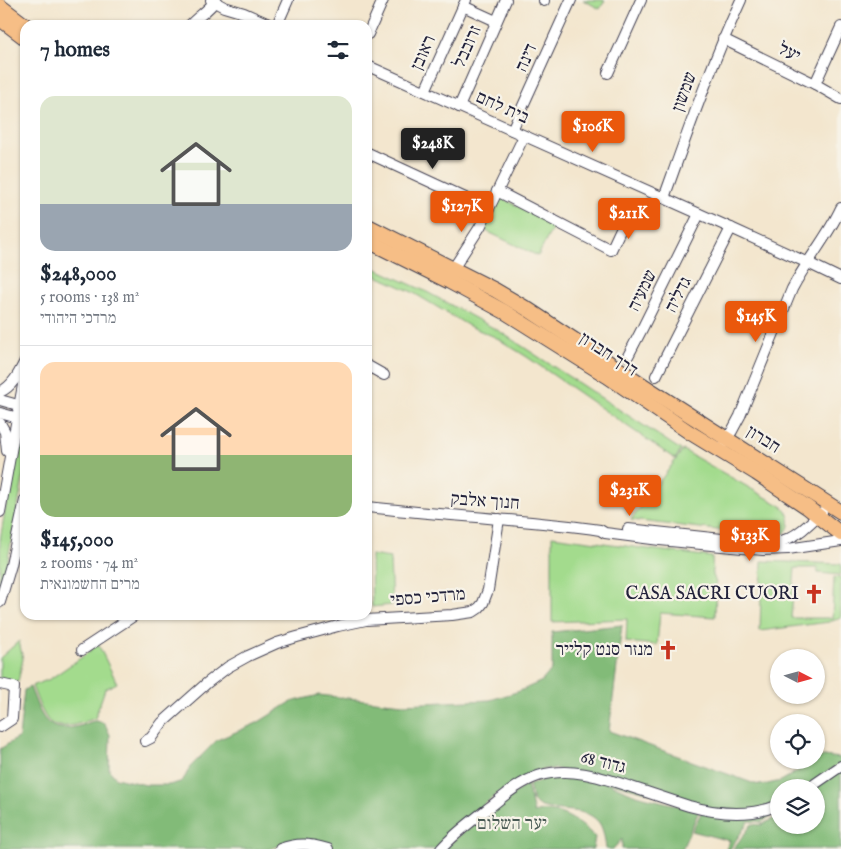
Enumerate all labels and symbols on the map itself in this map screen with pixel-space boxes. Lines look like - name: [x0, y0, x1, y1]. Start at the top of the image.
- street label: זרובבל: [449, 22, 487, 72]
- street label: ראובן: [406, 32, 442, 74]
- street label: יעל: [774, 38, 804, 68]
- street label: דינה: [511, 40, 543, 76]
- street label: שמשון: [667, 69, 703, 115]
- street label: בית לחם: [472, 86, 532, 130]
- pin: $106K: [558, 110, 628, 153]
- pin: $248K: [398, 128, 468, 170]
- pin: $127K: [427, 190, 497, 233]
- pin: $211K: [594, 198, 664, 240]
- street label: שמעיה: [623, 266, 663, 316]
- street label: גדליה: [660, 273, 698, 317]
- pin: $145K: [721, 300, 791, 343]
- street label: דרך חברון: [574, 328, 642, 382]
- street label: חברון: [742, 421, 784, 459]
- pin: $231K: [595, 474, 665, 517]
- street label: חנוך אלבק: [450, 488, 520, 516]
- pin: $133K: [715, 520, 785, 562]
- street label: מרדכי כספי: [389, 583, 467, 613]
- place label: CASA SACRI CUORI: [625, 583, 799, 606]
- church icon: CASA SACRI CUORI: [803, 583, 825, 605]
- place label: מנזר סנט קלייר: [556, 639, 653, 662]
- church icon: מנזר סנט קלייר: [657, 639, 679, 661]
- north arrow: [770, 649, 825, 704]
- street label: גדוד 68: [578, 746, 628, 780]
- park label: יער השלום: [477, 813, 547, 836]

